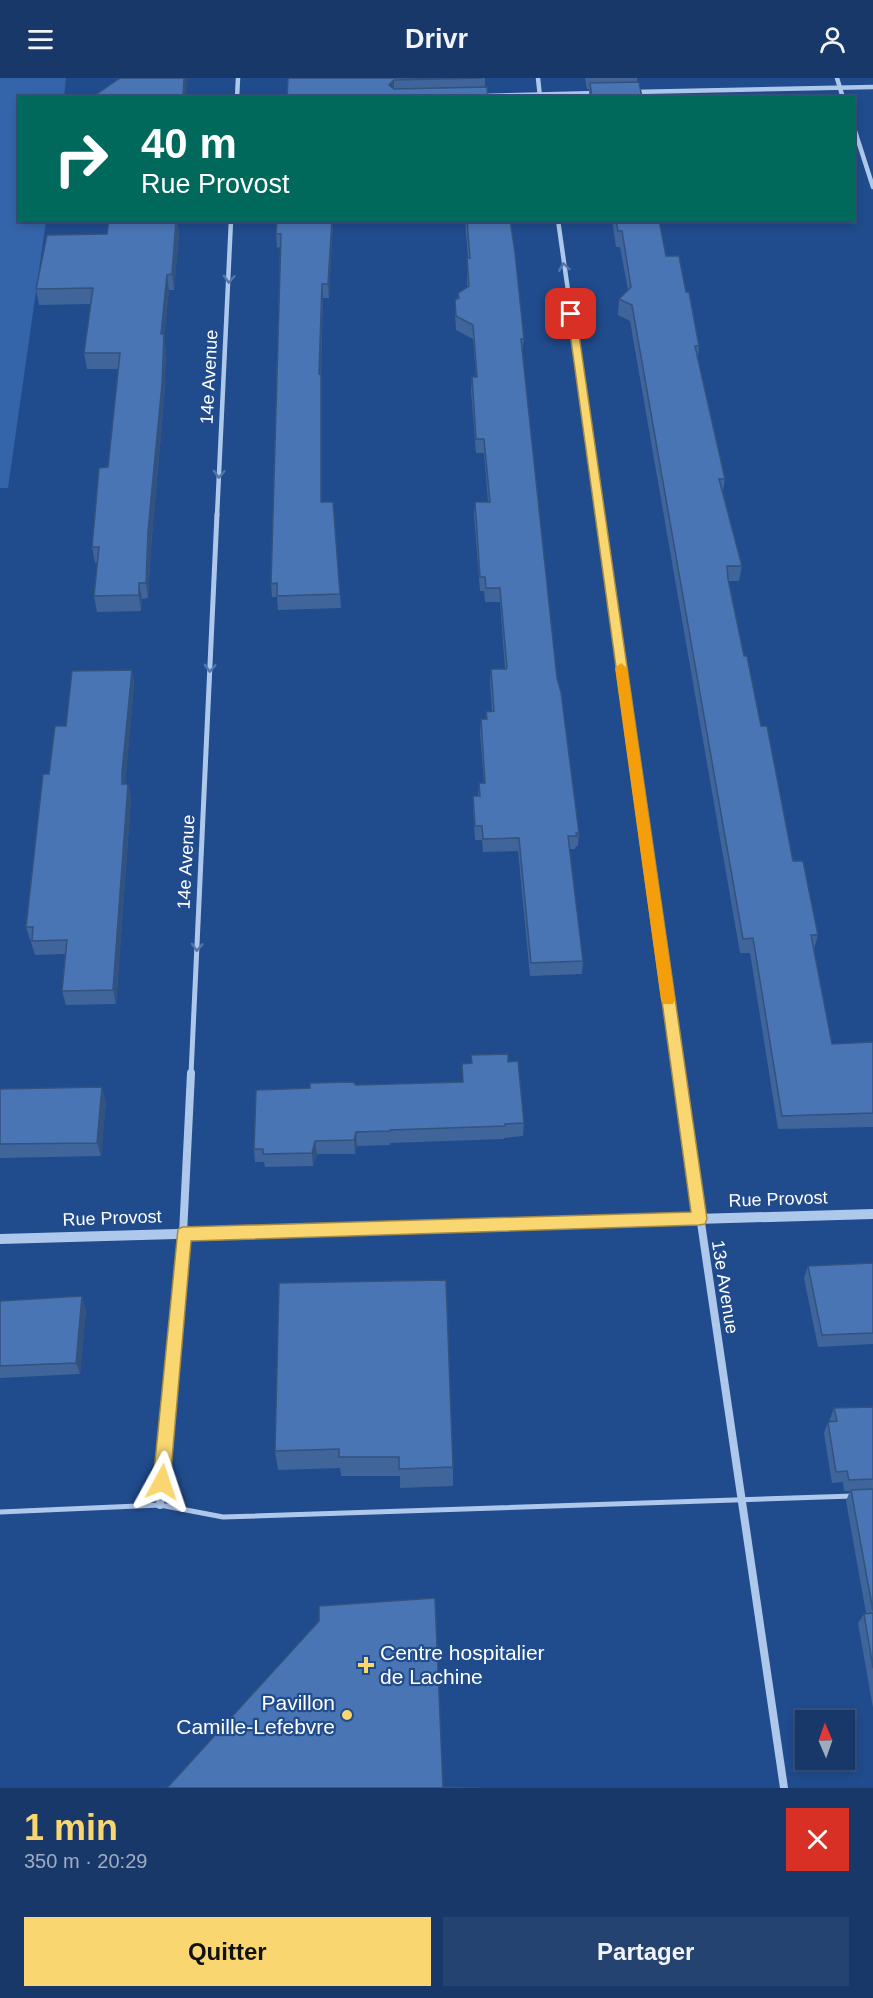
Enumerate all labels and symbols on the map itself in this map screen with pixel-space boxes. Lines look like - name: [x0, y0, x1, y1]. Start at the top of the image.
- one-way arrow: [559, 262, 571, 271]
- one-way arrow: [222, 274, 235, 283]
- pin: [545, 288, 596, 339]
- street label: 14e Avenue: [197, 329, 221, 425]
- one-way arrow: [213, 469, 226, 478]
- one-way arrow: [204, 664, 217, 673]
- street label: 14e Avenue: [174, 814, 198, 910]
- one-way arrow: [190, 943, 203, 952]
- street label: Rue Provost: [728, 1187, 828, 1211]
- street label: Rue Provost: [62, 1206, 162, 1230]
- street label: 13e Avenue: [708, 1239, 742, 1335]
- position arrow: [130, 1450, 194, 1514]
- place label: Centre hospitalier de Lachine: [380, 1641, 545, 1688]
- marker: Centre hospitalier de Lachine: [357, 1656, 375, 1674]
- place label: Pavillon Camille-Lefebvre: [176, 1691, 335, 1738]
- marker: Pavillon Camille-Lefebvre: [340, 1708, 354, 1722]
- north arrow: [795, 1710, 855, 1770]

